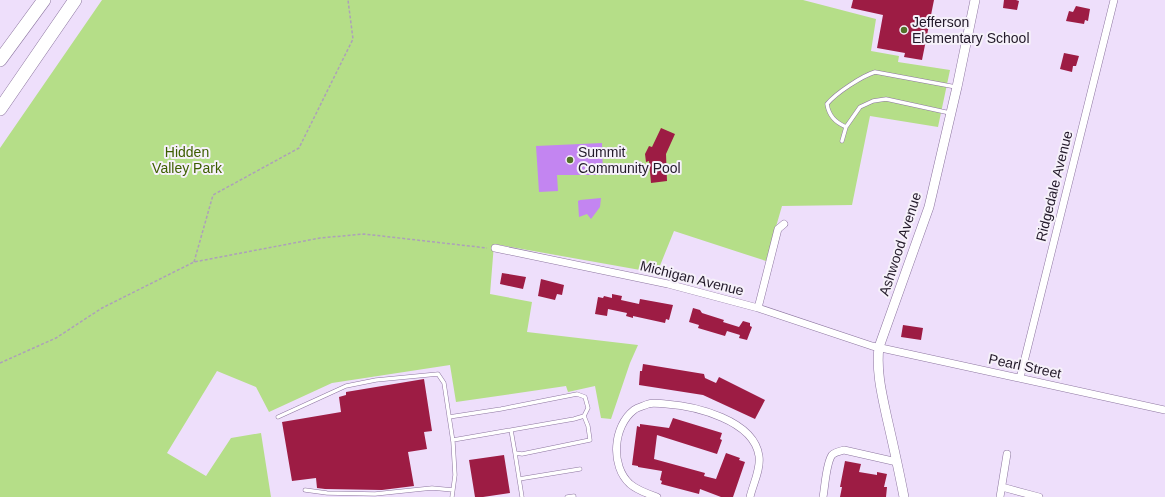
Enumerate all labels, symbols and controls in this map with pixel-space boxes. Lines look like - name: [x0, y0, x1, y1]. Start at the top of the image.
- place label: Jefferson Elementary School: [912, 14, 1030, 46]
- marker: Jefferson Elementary School: [899, 25, 909, 35]
- street label: Ridgedale Avenue: [1033, 129, 1076, 243]
- park label: Hidden Valley Park: [152, 144, 223, 176]
- place label: Summit Community Pool: [578, 144, 681, 176]
- marker: Summit Community Pool: [565, 155, 575, 165]
- street label: Ashwood Avenue: [876, 190, 924, 298]
- street label: Michigan Avenue: [638, 257, 746, 299]
- street label: Pearl Street: [987, 350, 1063, 382]

